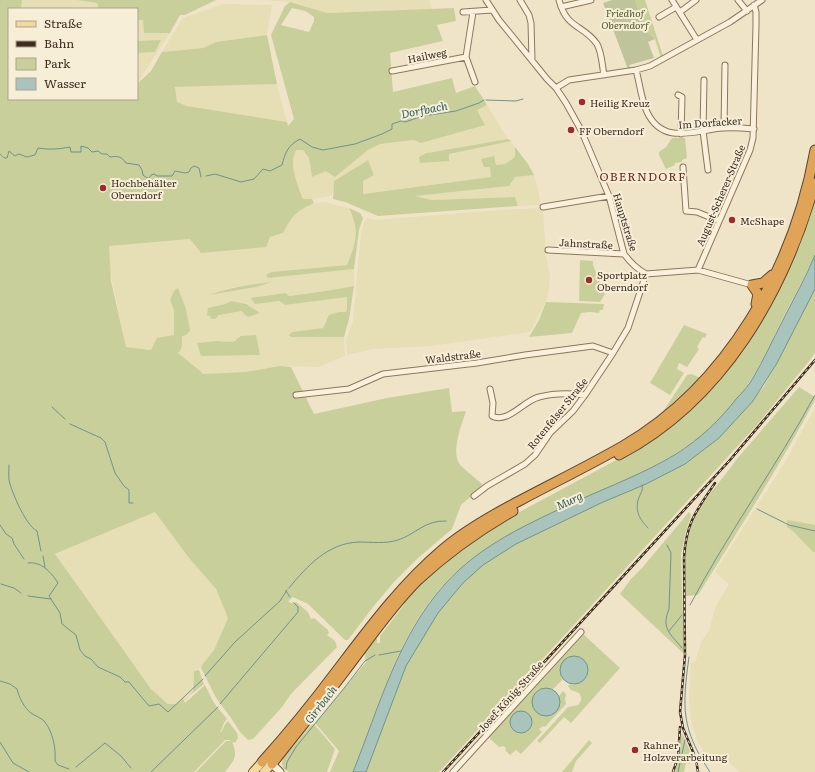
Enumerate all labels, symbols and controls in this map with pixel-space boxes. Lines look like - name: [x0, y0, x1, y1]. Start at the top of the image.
- park label: Friedhof Oberndorf: [601, 5, 650, 32]
- legend: [8, 8, 138, 100]
- text: Straße: [44, 14, 82, 32]
- text: Bahn: [44, 34, 74, 52]
- street label: Hailweg: [406, 44, 448, 66]
- text: Park: [44, 54, 71, 72]
- text: Wasser: [44, 74, 86, 92]
- place label: Heilig Kreuz: [590, 95, 650, 110]
- water label: Dorfbach: [399, 97, 449, 121]
- marker: Heilig Kreuz: [577, 97, 587, 107]
- street label: Im Dorfacker: [678, 112, 743, 132]
- place label: FF Oberndorf: [579, 123, 645, 138]
- marker: FF Oberndorf: [566, 125, 576, 135]
- street label: August-Scherer-Straße: [692, 142, 748, 248]
- district label: OBERNDORF: [600, 167, 686, 185]
- place label: Hochbehälter Oberndorf: [111, 175, 177, 202]
- marker: Hochbehälter Oberndorf: [98, 183, 108, 193]
- street label: Hauptstraße: [610, 191, 642, 253]
- place label: McShape: [740, 213, 784, 228]
- marker: McShape: [727, 215, 737, 225]
- street label: Jahnstraße: [559, 234, 613, 252]
- place label: Sportplatz Oberndorf: [597, 267, 649, 294]
- marker: Sportplatz Oberndorf: [584, 275, 594, 285]
- street label: Waldstraße: [424, 345, 482, 367]
- street label: Rotenfelser Straße: [523, 374, 591, 452]
- water label: Murg: [553, 487, 585, 513]
- street label: Josef-König-Straße: [474, 657, 546, 735]
- water label: Girrbach: [300, 681, 340, 726]
- place label: Rahner Holzverarbeitung: [643, 737, 728, 764]
- marker: Rahner Holzverarbeitung: [630, 745, 640, 755]

